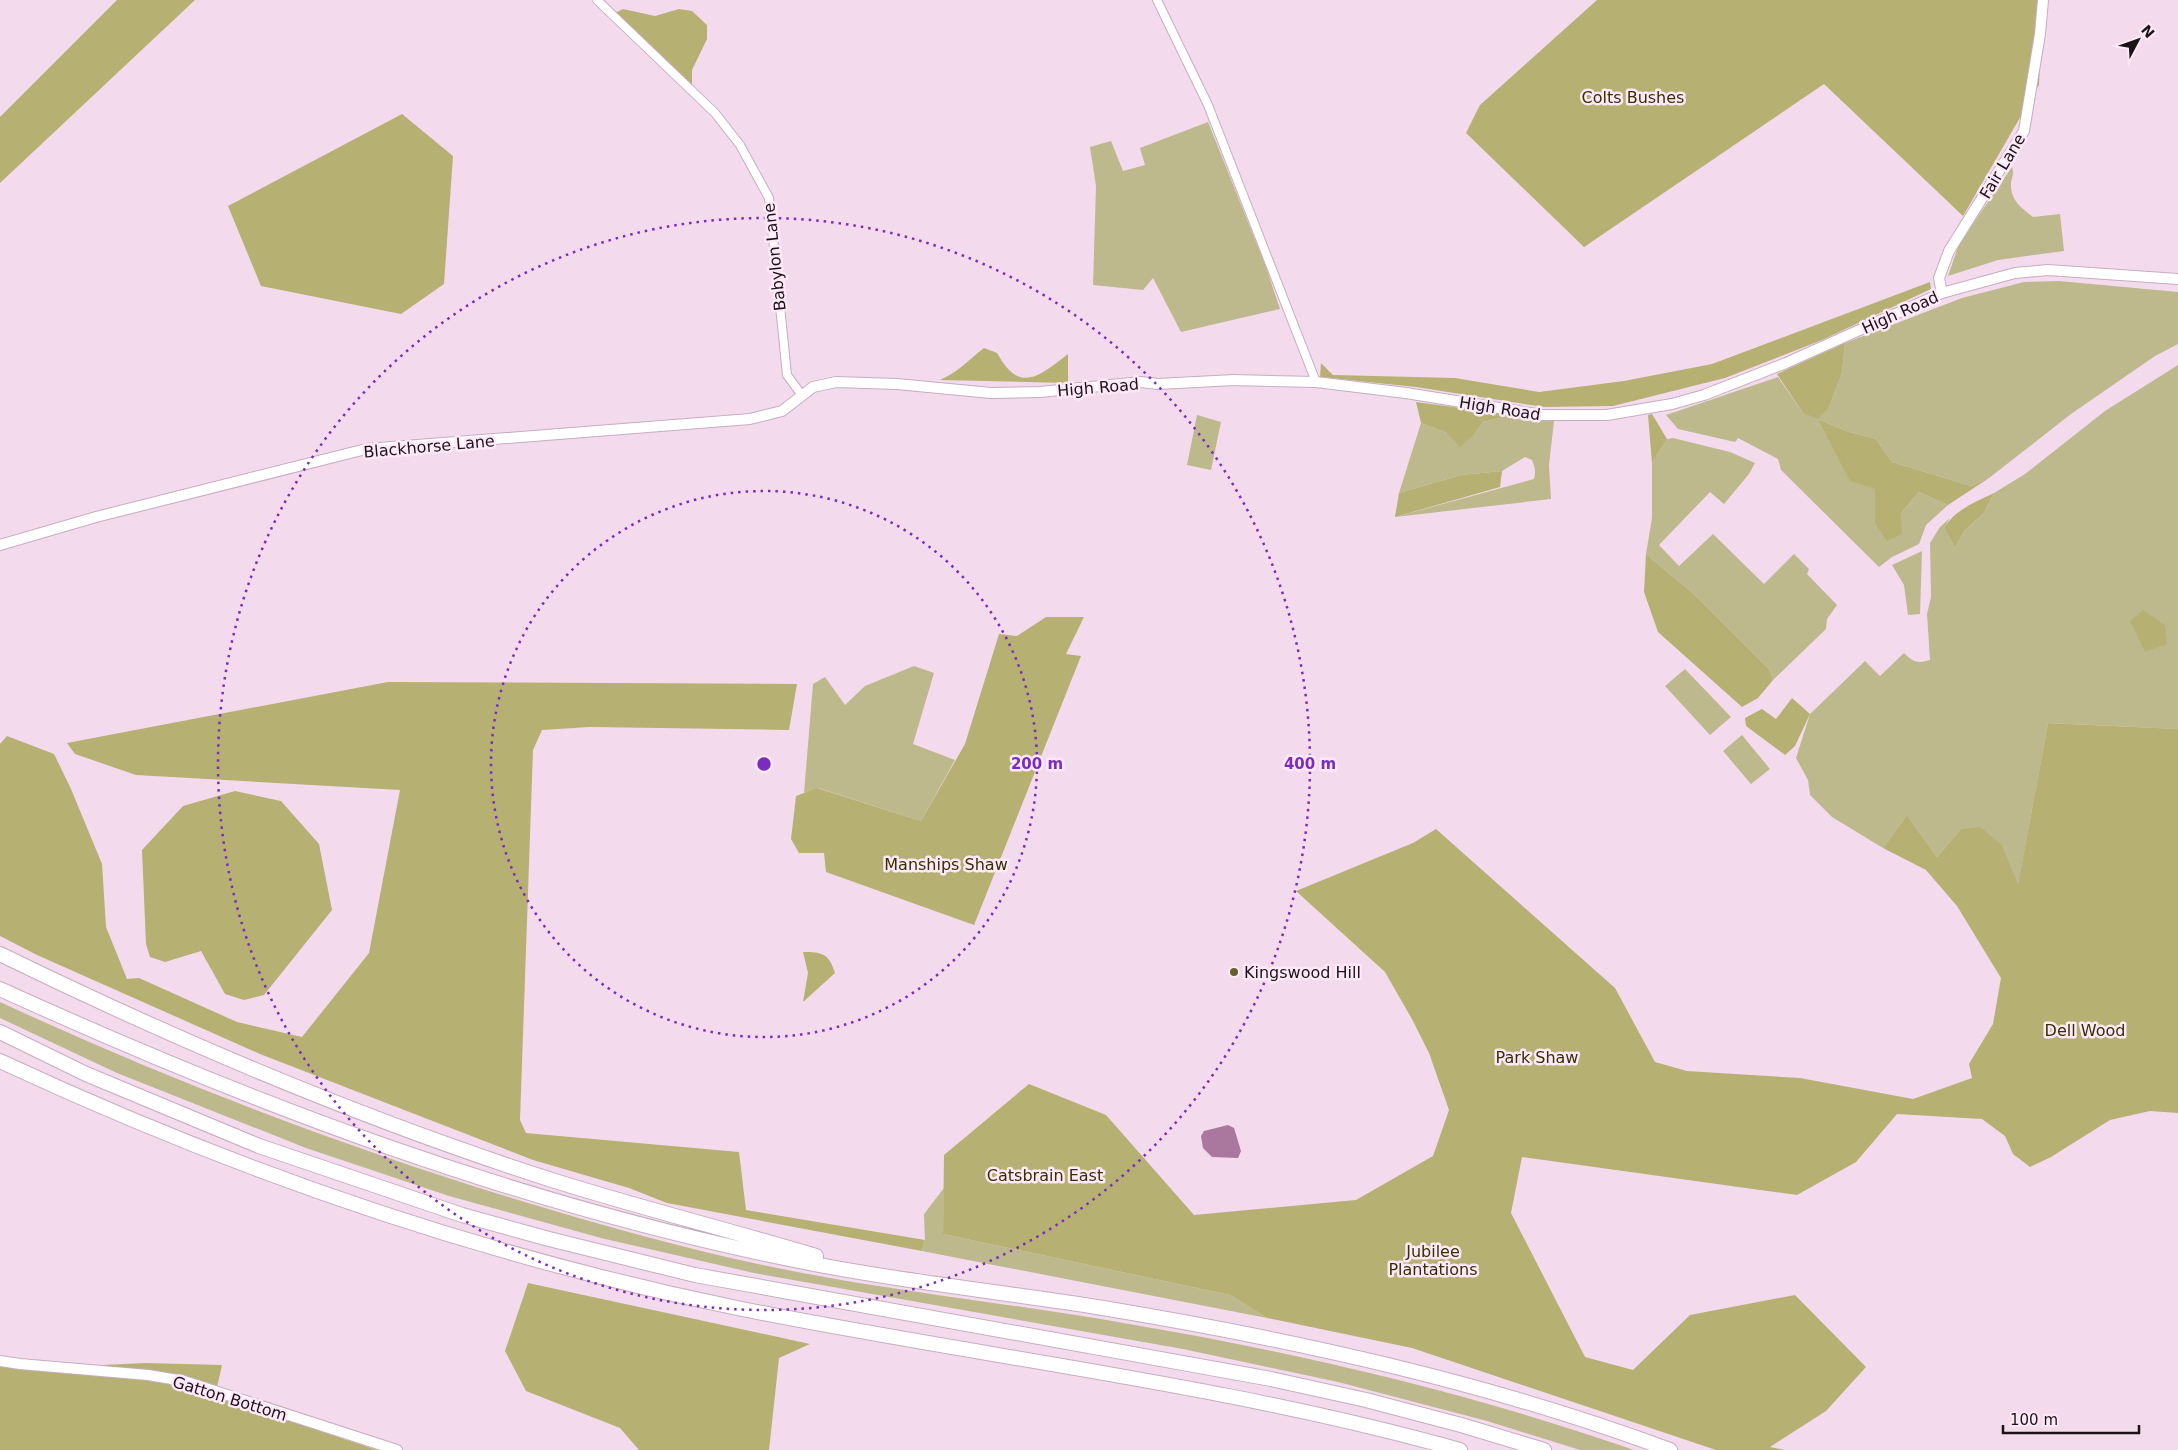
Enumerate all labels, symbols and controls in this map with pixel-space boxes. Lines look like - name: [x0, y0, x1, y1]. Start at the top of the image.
- north arrow: [2113, 15, 2163, 65]
- text: N: [2138, 22, 2158, 41]
- park label: Colts Bushes: [1582, 88, 1684, 107]
- street label: Fair Lane: [1976, 130, 2029, 202]
- street label: Babylon Lane: [759, 202, 790, 312]
- street label: High Road: [1859, 287, 1942, 338]
- street label: High Road: [1056, 374, 1140, 401]
- street label: High Road: [1458, 393, 1542, 424]
- street label: Blackhorse Lane: [363, 431, 496, 462]
- centre of rings: [755, 755, 773, 773]
- text: 200 m: [1011, 755, 1063, 773]
- text: 400 m: [1284, 755, 1336, 773]
- park label: Manships Shaw: [884, 855, 1008, 874]
- place label: Kingswood Hill: [1244, 963, 1361, 982]
- marker: Kingswood Hill: [1228, 966, 1240, 978]
- park label: Dell Wood: [2045, 1021, 2125, 1040]
- park label: Park Shaw: [1496, 1048, 1578, 1067]
- park label: Catsbrain East: [987, 1166, 1103, 1185]
- park label: Jubilee Plantations: [1388, 1242, 1478, 1279]
- street label: Gatton Bottom: [170, 1372, 289, 1425]
- scale bar: [2003, 1402, 2139, 1434]
- text: 100 m: [2010, 1411, 2058, 1429]

